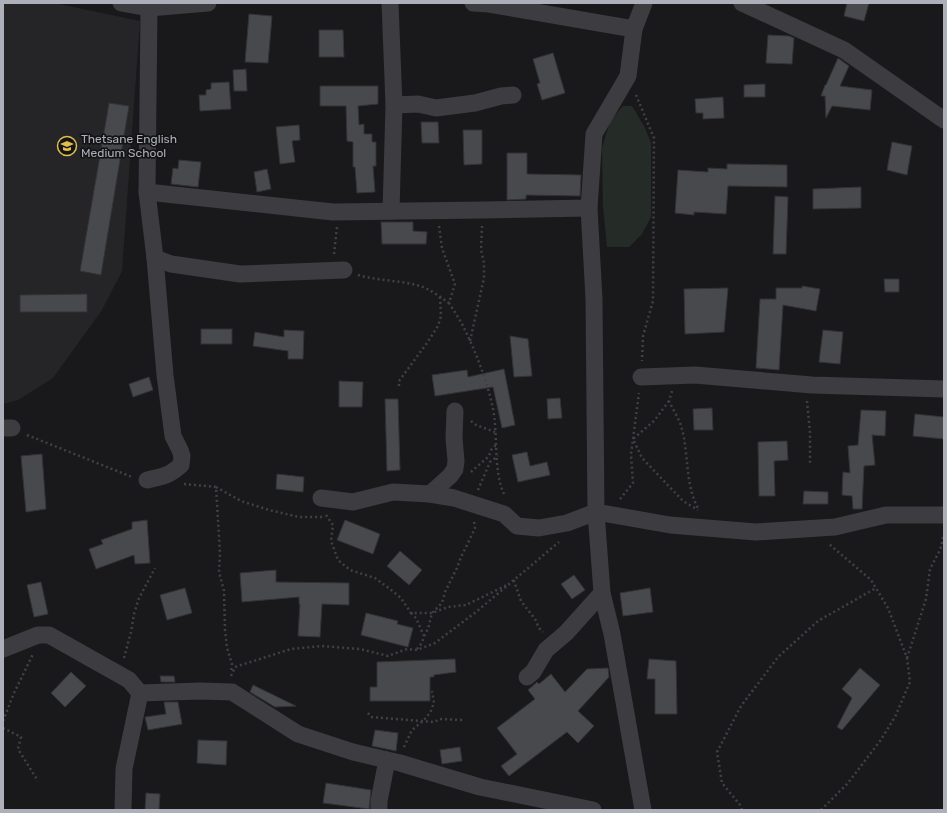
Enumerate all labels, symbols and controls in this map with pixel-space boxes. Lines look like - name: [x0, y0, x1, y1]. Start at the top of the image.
- place label: Thetsane English Medium School: [81, 132, 177, 160]
- school or university icon: Thetsane English Medium School: [56, 135, 78, 157]

